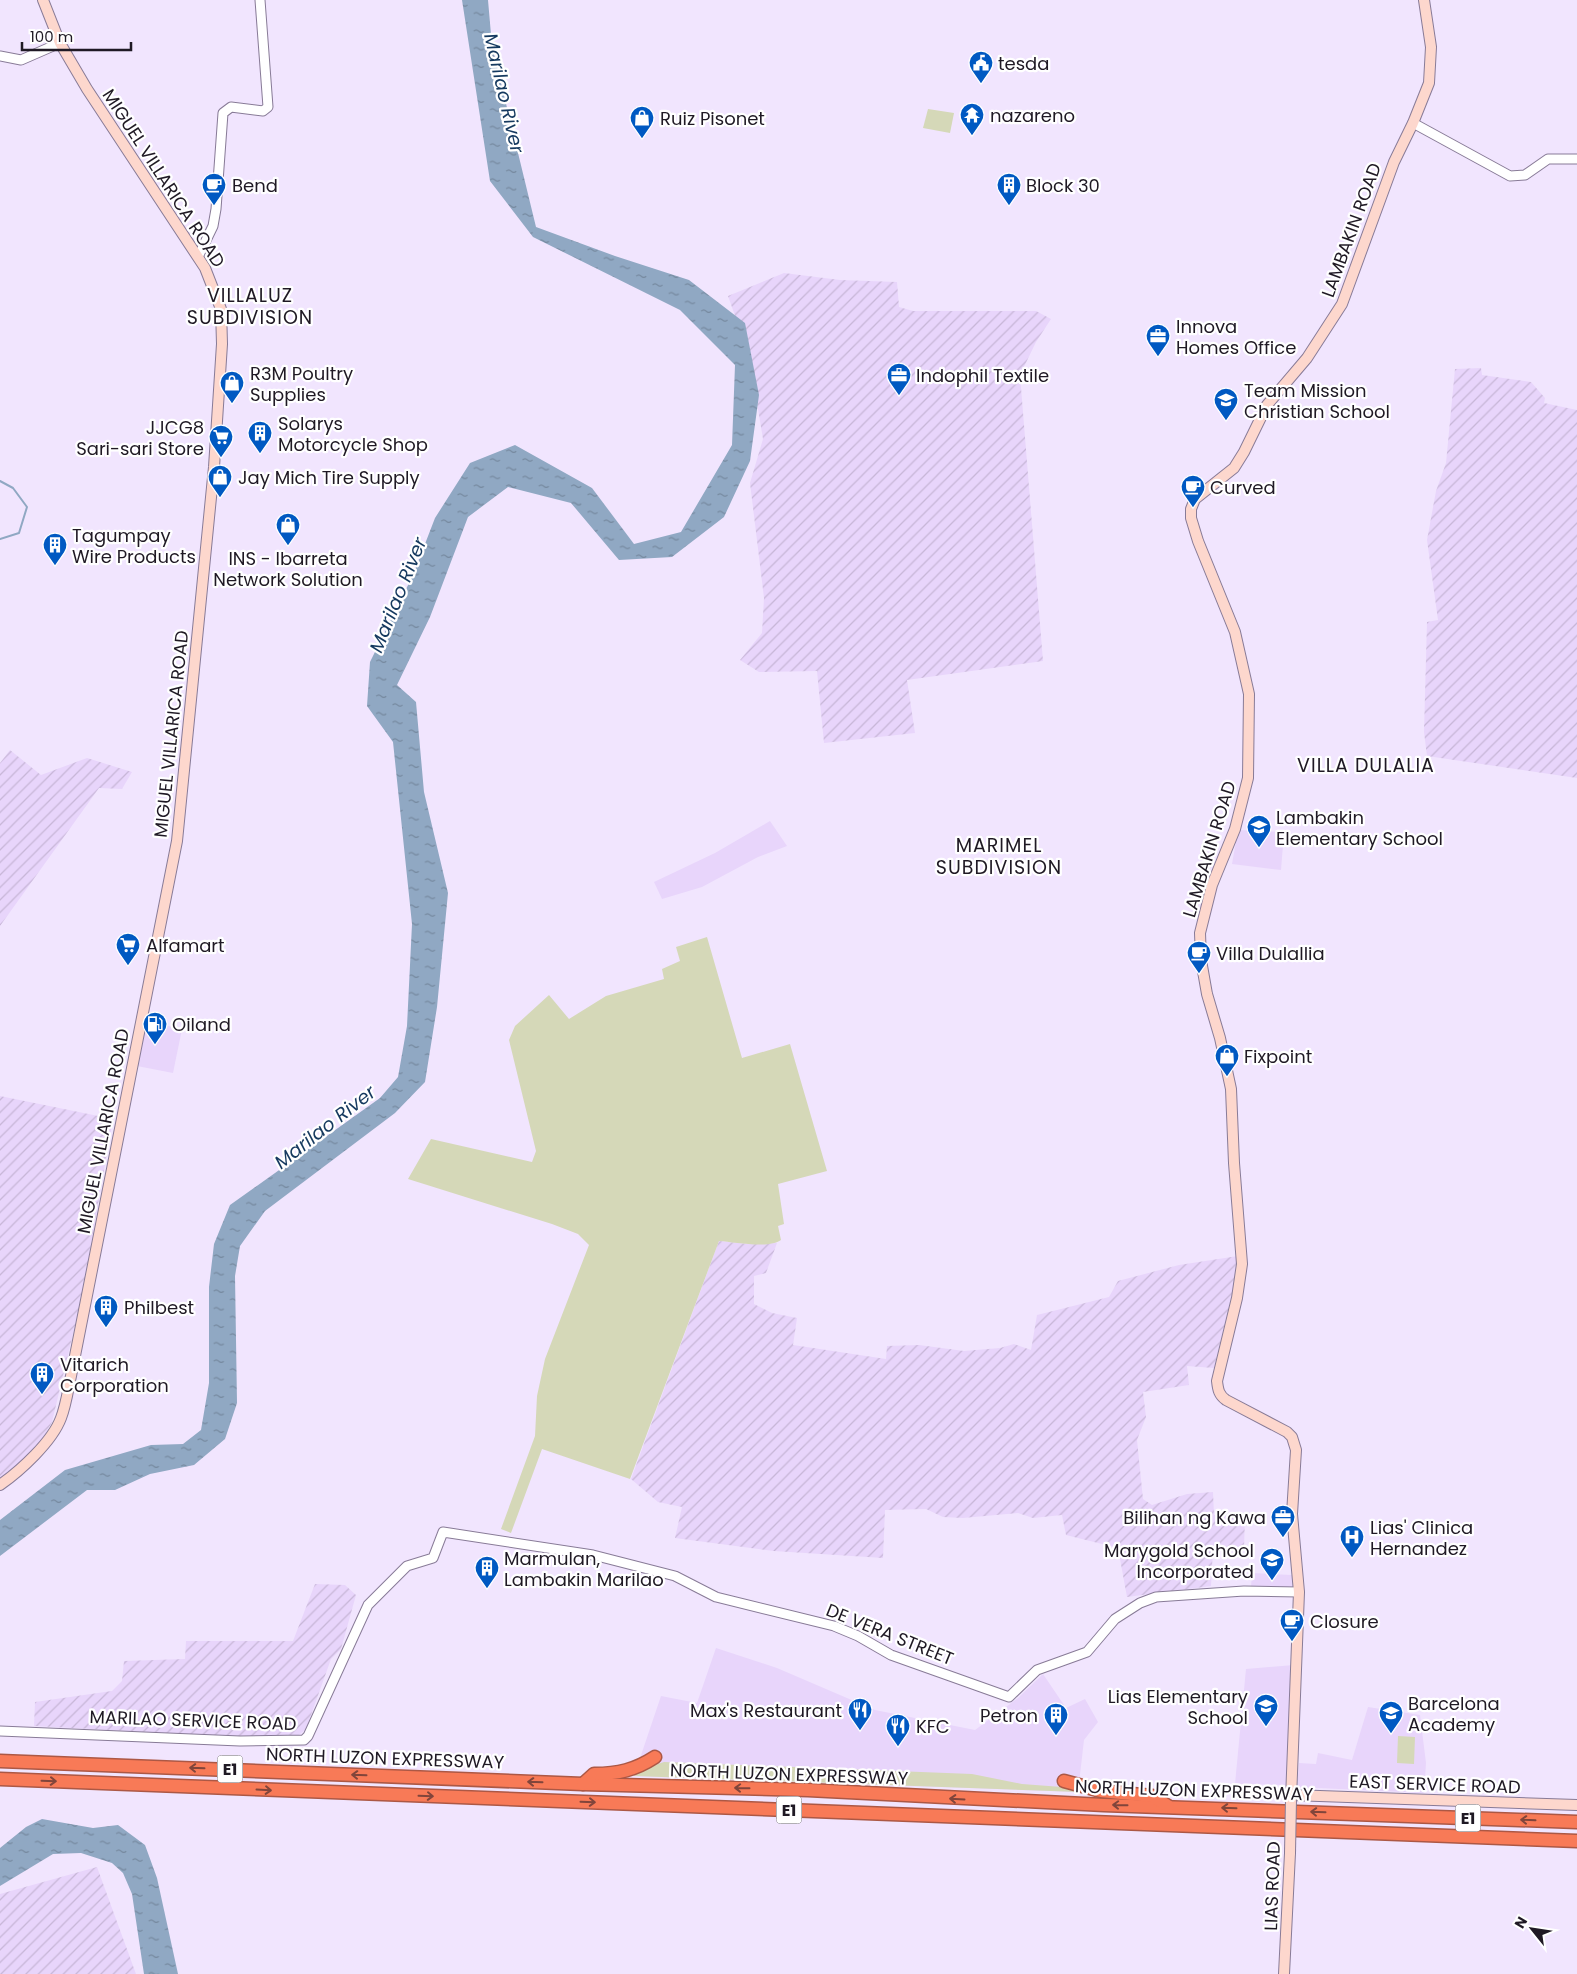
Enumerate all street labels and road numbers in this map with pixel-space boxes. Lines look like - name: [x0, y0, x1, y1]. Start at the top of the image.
- street label: MIGUEL VILLARICA ROAD: [97, 84, 231, 272]
- street label: LAMBAKIN ROAD: [1315, 159, 1387, 301]
- street label: MIGUEL VILLARICA ROAD: [148, 629, 194, 839]
- street label: LAMBAKIN ROAD: [1176, 778, 1242, 920]
- street label: MIGUEL VILLARICA ROAD: [71, 1026, 135, 1236]
- street label: DE VERA STREET: [822, 1597, 958, 1671]
- street label: MARILAO SERVICE ROAD: [89, 1704, 297, 1736]
- street label: NORTH LUZON EXPRESSWAY: [265, 1741, 505, 1775]
- road number: E1: [218, 1756, 242, 1782]
- street label: NORTH LUZON EXPRESSWAY: [669, 1757, 909, 1791]
- street label: EAST SERVICE ROAD: [1349, 1769, 1521, 1799]
- street label: NORTH LUZON EXPRESSWAY: [1074, 1773, 1314, 1807]
- road number: E1: [776, 1796, 802, 1824]
- road number: E1: [1456, 1805, 1480, 1832]
- street label: LIAS ROAD: [1258, 1841, 1286, 1931]

